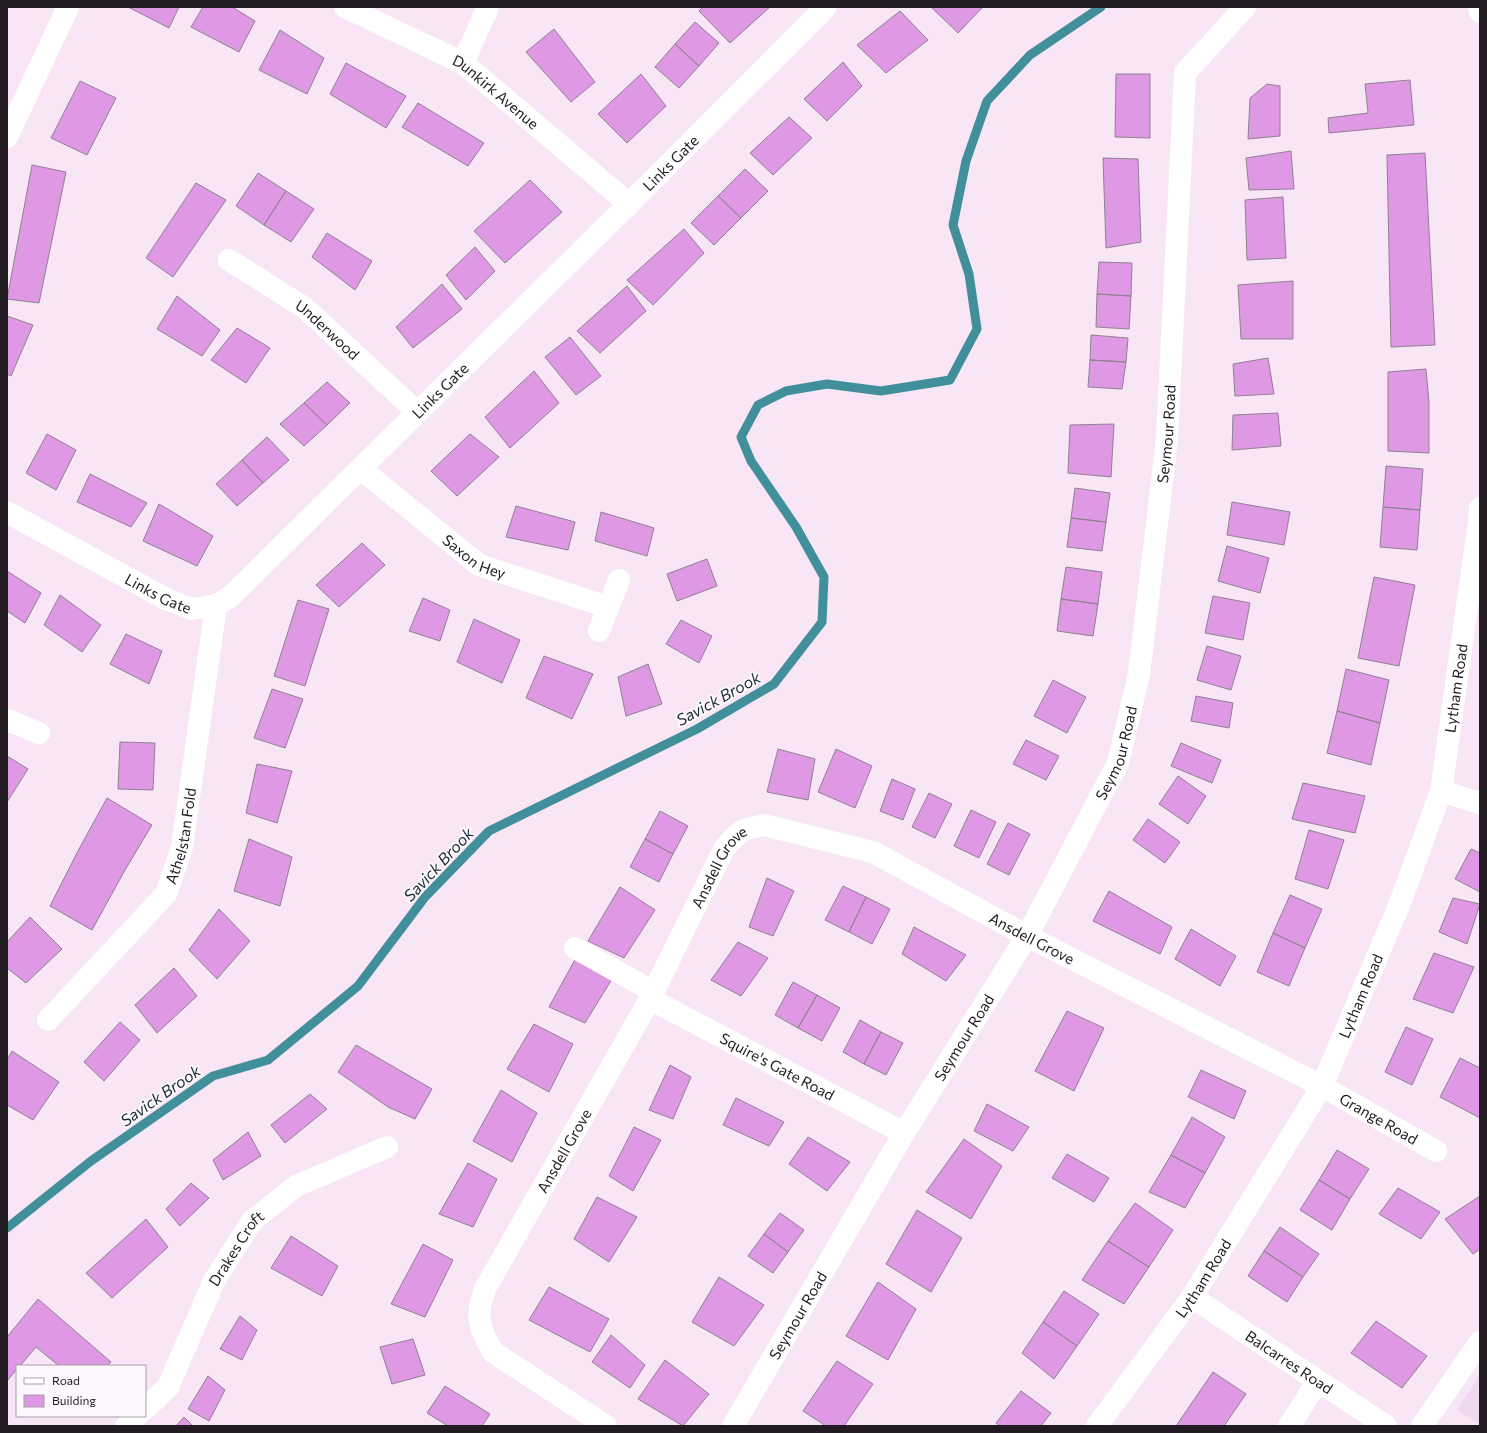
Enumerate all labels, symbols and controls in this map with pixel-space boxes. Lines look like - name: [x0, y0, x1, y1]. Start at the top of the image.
- street label: Dunkirk Avenue: [450, 51, 543, 133]
- street label: Links Gate: [639, 131, 702, 194]
- street label: Underwood: [292, 296, 363, 363]
- street label: Links Gate: [408, 359, 472, 422]
- street label: Seymour Road: [1153, 384, 1179, 484]
- street label: Saxon Hey: [439, 530, 508, 582]
- street label: Links Gate: [122, 569, 194, 617]
- street label: Lytham Road: [1440, 643, 1471, 734]
- water label: Savick Brook: [672, 667, 764, 729]
- street label: Seymour Road: [1091, 704, 1140, 803]
- street label: Athelstan Fold: [161, 786, 199, 886]
- street label: Ansdell Grove: [687, 822, 750, 911]
- water label: Savick Brook: [399, 823, 477, 905]
- street label: Ansdell Grove: [986, 908, 1078, 968]
- street label: Lytham Road: [1335, 951, 1386, 1041]
- street label: Seymour Road: [930, 991, 997, 1084]
- street label: Squire's Gate Road: [717, 1029, 838, 1104]
- water label: Savick Brook: [116, 1060, 204, 1130]
- street label: Grange Road: [1336, 1089, 1421, 1148]
- street label: Ansdell Grove: [533, 1105, 595, 1196]
- street label: Drakes Croft: [204, 1206, 267, 1289]
- street label: Lytham Road: [1171, 1236, 1235, 1321]
- street label: Seymour Road: [765, 1268, 830, 1363]
- street label: Balcarres Road: [1242, 1326, 1336, 1397]
- legend: [16, 1365, 146, 1417]
- text: Road: [52, 1373, 80, 1387]
- text: Building: [52, 1393, 96, 1407]

